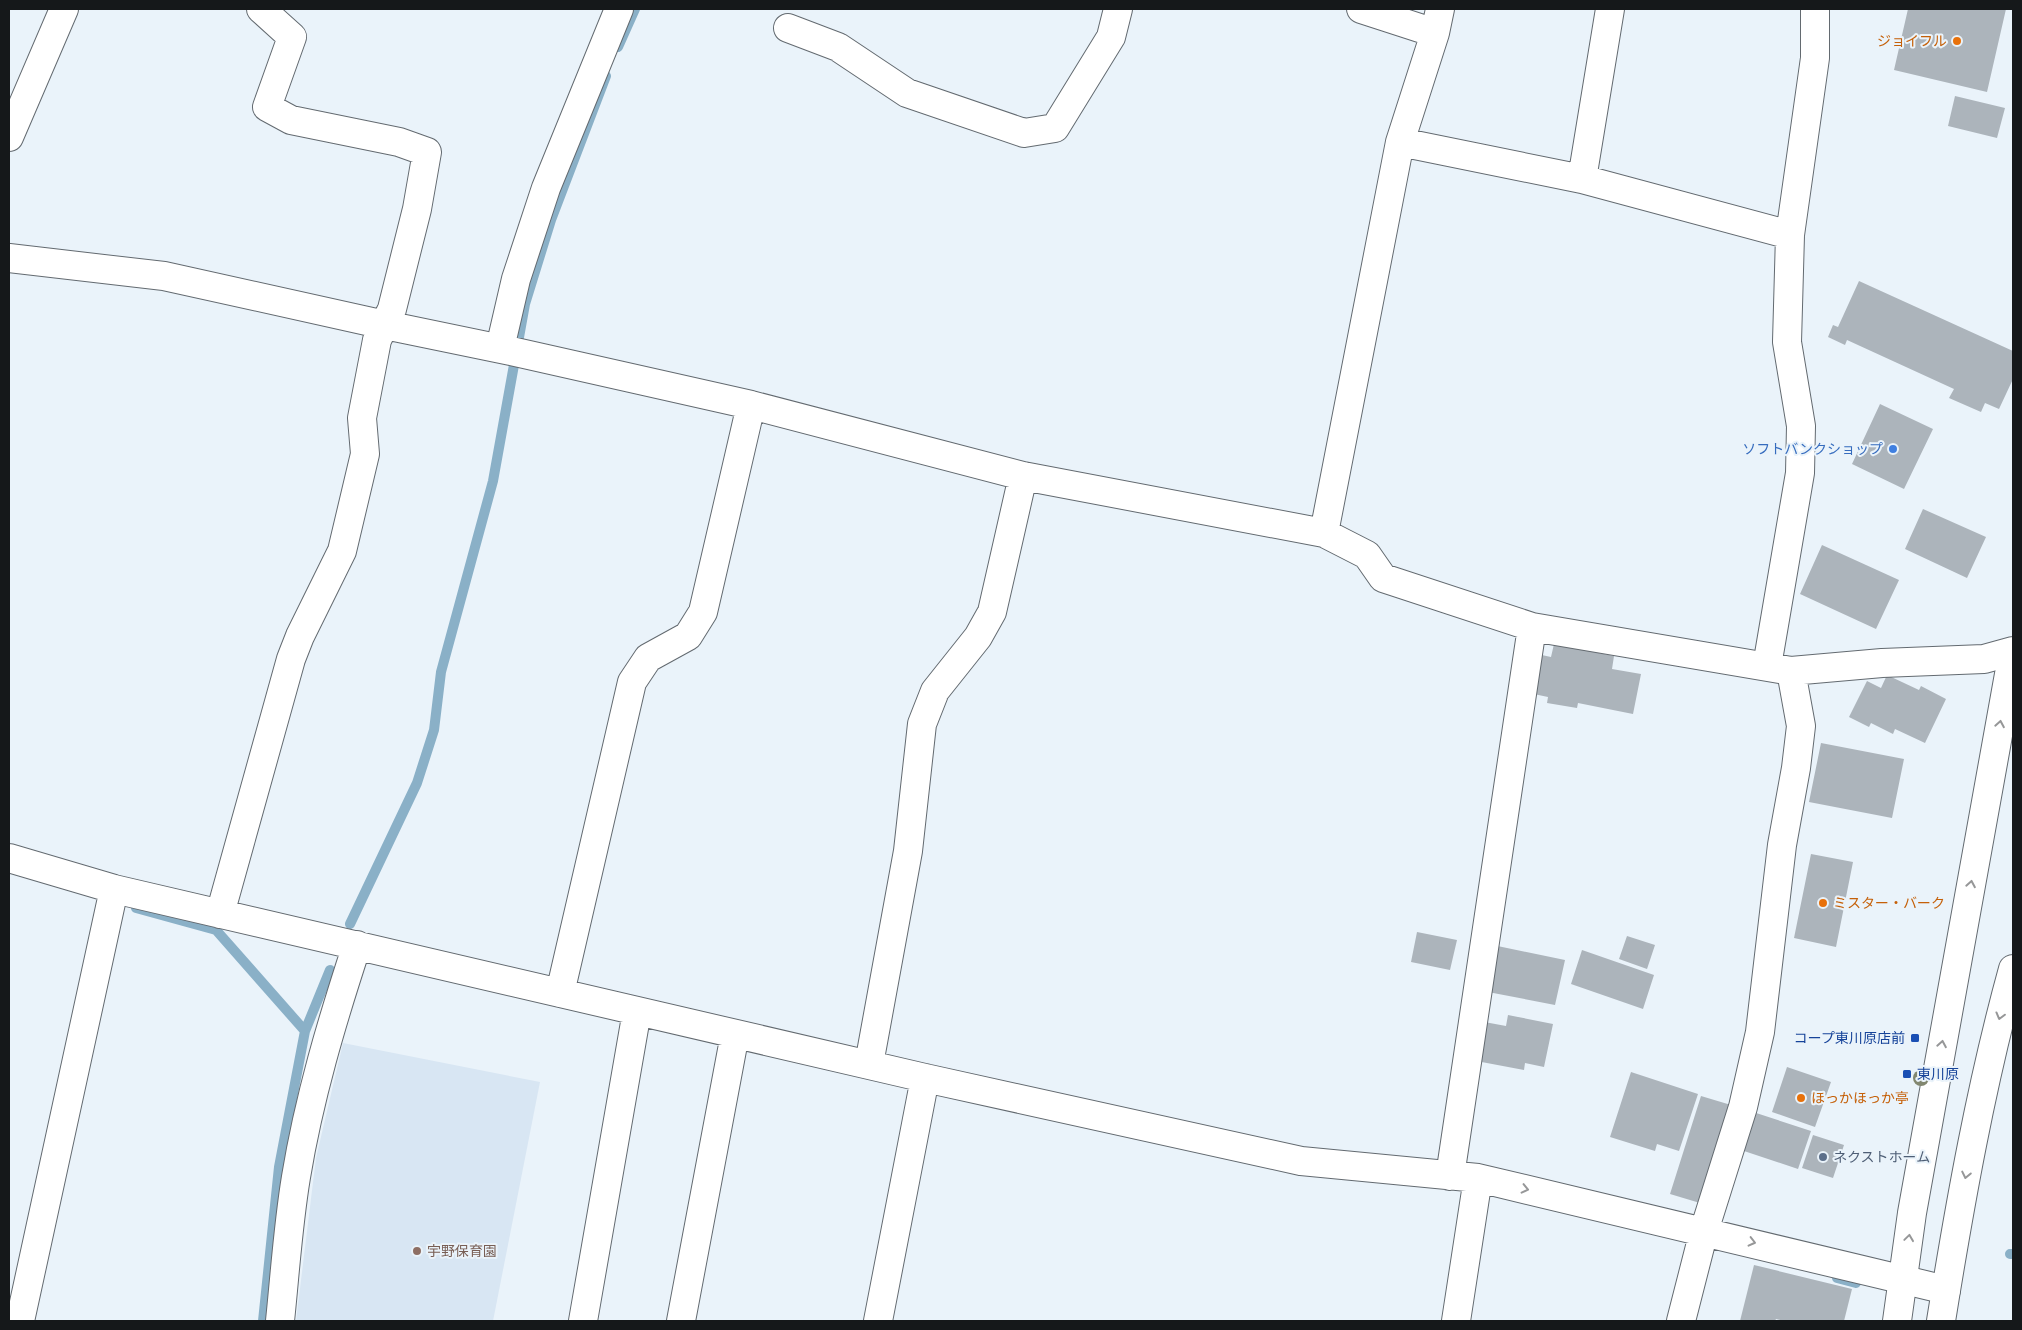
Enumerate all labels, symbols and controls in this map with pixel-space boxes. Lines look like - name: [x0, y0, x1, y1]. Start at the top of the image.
- place label: ジョイフル: [1877, 32, 1947, 50]
- marker: ジョイフル: [1951, 35, 1963, 47]
- place label: ソフトバンクショップ: [1742, 440, 1883, 458]
- marker: ソフトバンクショップ: [1887, 443, 1899, 455]
- one-way arrow: [1995, 720, 2005, 728]
- one-way arrow: [1966, 879, 1976, 888]
- place label: ミスター・バーク: [1833, 894, 1945, 912]
- marker: ミスター・バーク: [1817, 897, 1829, 909]
- one-way arrow: [1996, 1012, 2006, 1020]
- place label: コープ東川原店前: [1794, 1029, 1905, 1047]
- marker: コープ東川原店前: [1909, 1032, 1921, 1044]
- one-way arrow: [1937, 1039, 1947, 1048]
- place label: 東川原: [1917, 1065, 1959, 1083]
- marker: 東川原: [1901, 1068, 1913, 1080]
- place label: ほっかほっか亭: [1811, 1089, 1909, 1107]
- marker: ほっかほっか亭: [1795, 1092, 1807, 1104]
- place label: ネクストホーム: [1833, 1148, 1930, 1166]
- marker: ネクストホーム: [1817, 1151, 1829, 1163]
- one-way arrow: [1961, 1171, 1971, 1179]
- one-way arrow: [1521, 1183, 1530, 1194]
- one-way arrow: [1903, 1234, 1914, 1242]
- one-way arrow: [1747, 1237, 1755, 1247]
- place label: 宇野保育園: [427, 1242, 497, 1260]
- marker: 宇野保育園: [411, 1245, 423, 1257]

